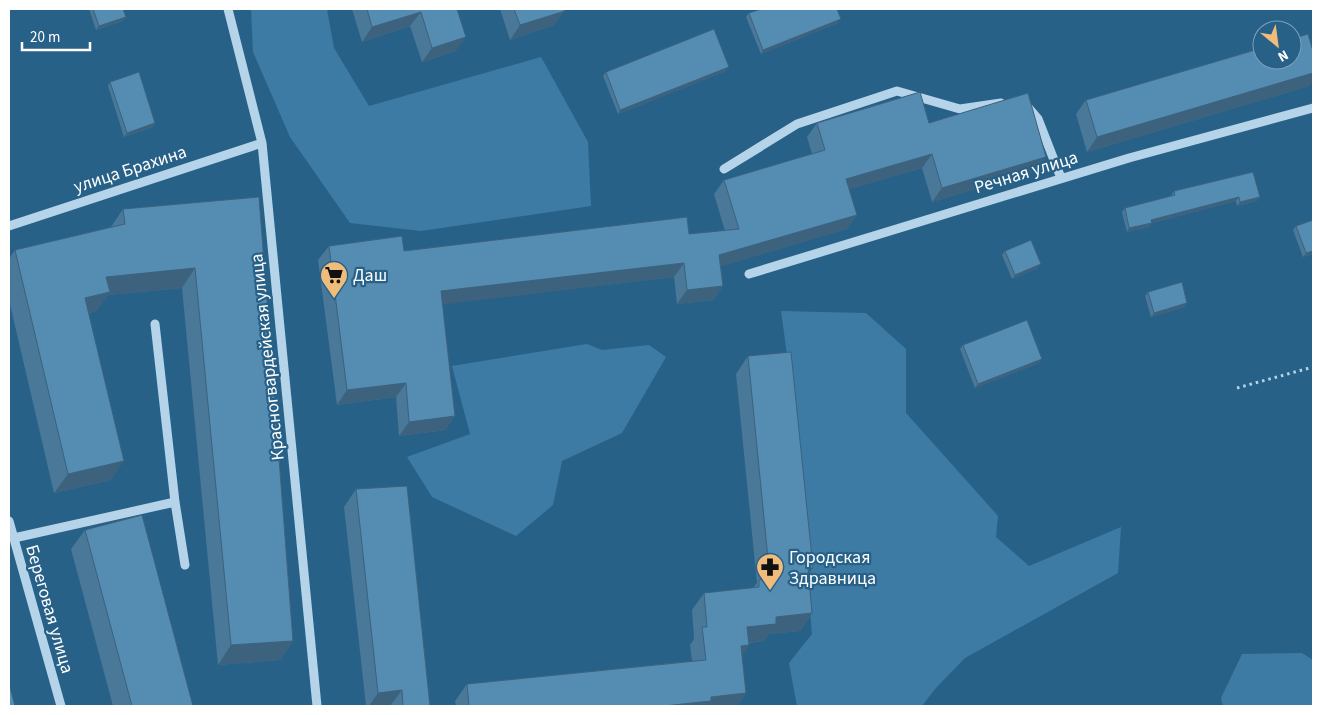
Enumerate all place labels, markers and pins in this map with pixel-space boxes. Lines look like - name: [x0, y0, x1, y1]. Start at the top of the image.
- supermarket icon: Даш: [319, 260, 349, 299]
- place label: Даш: [353, 263, 387, 288]
- place label: Городская Здравница: [789, 545, 876, 591]
- pharmacy icon: Городская Здравница: [755, 552, 785, 591]

